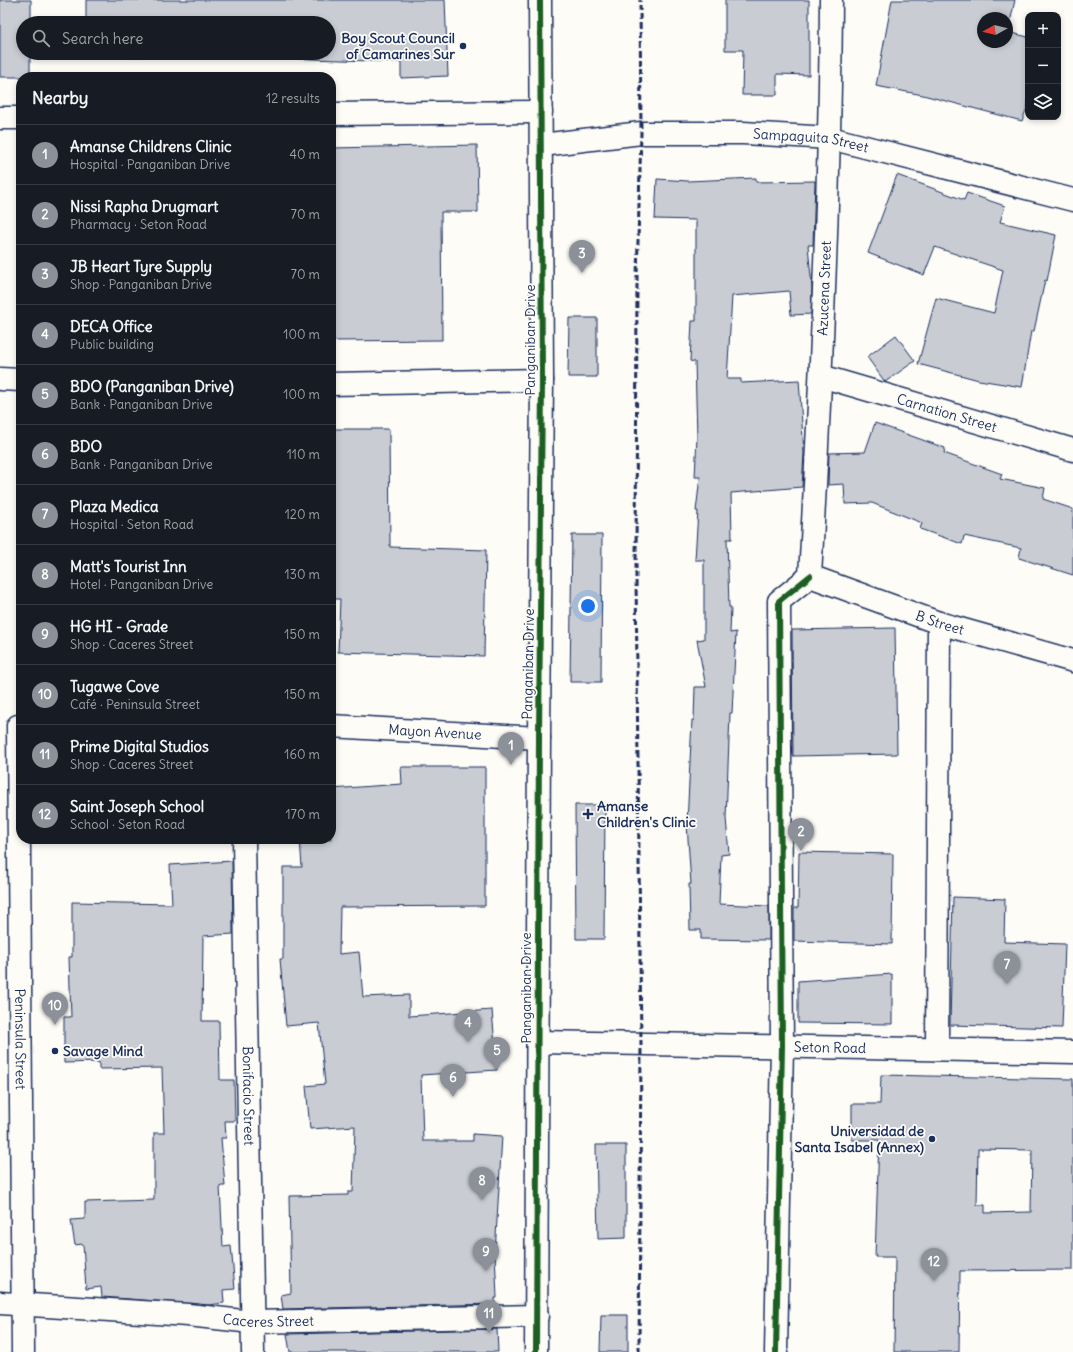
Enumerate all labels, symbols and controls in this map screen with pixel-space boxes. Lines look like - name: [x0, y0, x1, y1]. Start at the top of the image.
- north arrow: [977, 12, 1013, 48]
- map controls: [1025, 12, 1061, 120]
- button: +: [1025, 12, 1061, 48]
- search box: [16, 16, 336, 60]
- icon: search: [30, 27, 52, 49]
- text: Search here: [62, 29, 143, 48]
- place label: Boy Scout Council of Camarines Sur: [341, 29, 455, 63]
- marker: Boy Scout Council of Camarines Sur: [458, 41, 468, 51]
- button: −: [1025, 48, 1061, 84]
- button: layers: [1025, 84, 1061, 120]
- text: Nearby: [32, 87, 88, 109]
- text: 12 results: [266, 90, 320, 107]
- street label: Sampaguita Street: [752, 125, 871, 157]
- text: Amanse Childrens Clinic: [70, 137, 232, 156]
- text: 1: [42, 146, 48, 163]
- text: 40 m: [289, 146, 320, 163]
- text: Hospital · Panganiban Drive: [70, 156, 230, 173]
- text: Nissi Rapha Drugmart: [70, 197, 218, 216]
- text: 2: [41, 206, 49, 223]
- text: 70 m: [291, 206, 320, 223]
- text: Pharmacy · Seton Road: [70, 216, 207, 233]
- pin: 3: [569, 240, 595, 273]
- street label: Azucena Street: [813, 240, 835, 336]
- text: JB Heart Tyre Supply: [70, 257, 212, 276]
- text: 3: [41, 266, 49, 283]
- text: 70 m: [291, 266, 320, 283]
- text: Shop · Panganiban Drive: [70, 276, 212, 293]
- street label: Panganiban Drive: [521, 284, 539, 396]
- text: DECA Office: [70, 317, 153, 336]
- text: 4: [41, 326, 49, 343]
- text: 100 m: [283, 326, 320, 343]
- text: Public building: [70, 336, 154, 353]
- text: BDO (Panganiban Drive): [70, 377, 234, 396]
- text: 5: [41, 386, 49, 403]
- text: 100 m: [283, 386, 320, 403]
- street label: Carnation Street: [895, 390, 999, 436]
- text: Bank · Panganiban Drive: [70, 396, 213, 413]
- text: BDO: [70, 437, 102, 456]
- text: 6: [41, 446, 49, 463]
- text: 110 m: [287, 446, 320, 463]
- text: Bank · Panganiban Drive: [70, 456, 213, 473]
- text: Plaza Medica: [70, 497, 159, 516]
- text: 7: [42, 506, 48, 523]
- text: 120 m: [285, 506, 320, 523]
- text: Hospital · Seton Road: [70, 516, 194, 533]
- text: Matt's Tourist Inn: [70, 557, 187, 576]
- text: 8: [41, 566, 49, 583]
- text: 130 m: [284, 566, 320, 583]
- text: Hotel · Panganiban Drive: [70, 576, 213, 593]
- your location: [578, 596, 598, 616]
- street label: B Street: [913, 606, 966, 639]
- street label: Panganiban Drive: [518, 608, 538, 720]
- text: HG HI - Grade: [70, 617, 168, 636]
- text: 9: [41, 626, 49, 643]
- text: 150 m: [284, 626, 320, 643]
- text: Shop · Caceres Street: [70, 636, 193, 653]
- text: Tugawe Cove: [70, 677, 159, 696]
- text: 10: [38, 686, 52, 703]
- text: 150 m: [284, 686, 320, 703]
- text: Café · Peninsula Street: [70, 696, 200, 713]
- street label: Mayon Avenue: [388, 720, 482, 744]
- pin: 1: [498, 732, 524, 765]
- text: Prime Digital Studios: [70, 737, 209, 756]
- text: 11: [40, 746, 50, 763]
- text: 160 m: [284, 746, 320, 763]
- text: Shop · Caceres Street: [70, 756, 193, 773]
- text: Saint Joseph School: [70, 797, 204, 816]
- place label: Amanse Children's Clinic: [597, 797, 696, 831]
- text: 12: [39, 806, 51, 823]
- text: 170 m: [285, 806, 320, 823]
- marker: Amanse Children's Clinic: [582, 808, 594, 820]
- text: School · Seton Road: [70, 816, 185, 833]
- pin: 2: [788, 818, 814, 851]
- street label: Panganiban Drive: [517, 932, 535, 1044]
- pin: 7: [994, 951, 1020, 984]
- street label: Peninsula Street: [11, 988, 30, 1090]
- pin: 10: [42, 992, 68, 1025]
- pin: 4: [455, 1009, 481, 1042]
- pin: 5: [484, 1037, 510, 1070]
- street label: Seton Road: [794, 1038, 866, 1057]
- place label: Savage Mind: [63, 1042, 144, 1060]
- marker: Savage Mind: [50, 1046, 60, 1056]
- street label: Bonifacio Street: [239, 1046, 258, 1146]
- pin: 6: [440, 1064, 466, 1097]
- place label: Universidad de Santa Isabel (Annex): [794, 1122, 924, 1156]
- marker: Universidad de Santa Isabel (Annex): [927, 1134, 937, 1144]
- pin: 8: [469, 1167, 495, 1200]
- pin: 9: [473, 1238, 499, 1271]
- pin: 12: [921, 1248, 947, 1281]
- pin: 11: [476, 1300, 502, 1333]
- street label: Caceres Street: [222, 1310, 314, 1331]

